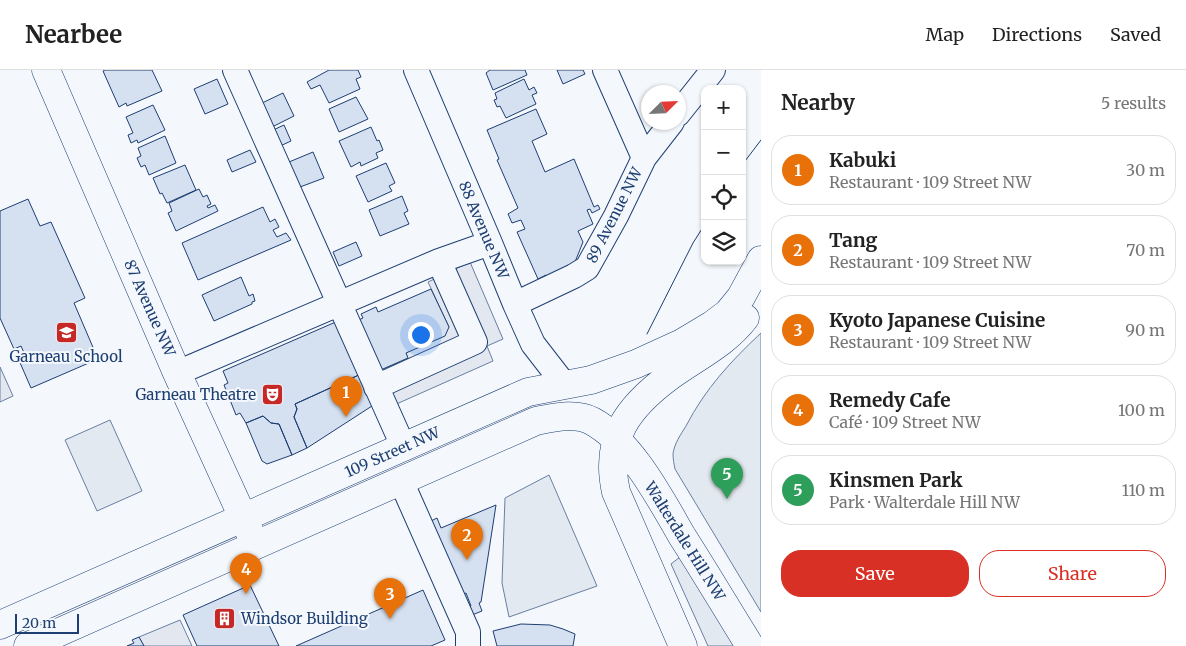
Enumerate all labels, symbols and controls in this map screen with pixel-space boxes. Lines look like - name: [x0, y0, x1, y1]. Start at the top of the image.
- text: Nearbee: [25, 19, 122, 50]
- text: Map: [926, 23, 964, 46]
- text: Directions: [992, 23, 1082, 46]
- text: Saved: [1110, 23, 1161, 46]
- north arrow: [641, 85, 686, 130]
- map controls: [701, 85, 746, 265]
- button: +: [701, 85, 746, 130]
- text: Nearby: [781, 89, 855, 116]
- text: 5 results: [1101, 93, 1166, 113]
- button: −: [701, 130, 746, 175]
- text: Kabuki: [829, 148, 896, 172]
- text: 1: [794, 160, 802, 180]
- text: 30 m: [1126, 160, 1165, 180]
- street label: 89 Avenue NW: [582, 163, 647, 266]
- text: Restaurant · 109 Street NW: [829, 172, 1031, 192]
- button: locate: [701, 175, 746, 220]
- street label: 88 Avenue NW: [455, 178, 514, 283]
- button: layers: [701, 220, 746, 265]
- text: Tang: [829, 228, 877, 252]
- text: 2: [793, 240, 803, 260]
- text: 70 m: [1126, 240, 1165, 260]
- text: Restaurant · 109 Street NW: [829, 252, 1031, 272]
- street label: 87 Avenue NW: [120, 257, 180, 360]
- text: Kyoto Japanese Cuisine: [829, 308, 1045, 332]
- text: 3: [793, 320, 803, 340]
- text: 90 m: [1125, 320, 1165, 340]
- school or university icon: Garneau School: [54, 321, 78, 345]
- your location: [408, 322, 434, 348]
- text: Restaurant · 109 Street NW: [829, 332, 1031, 352]
- place label: Garneau School: [9, 347, 123, 366]
- pin: 1: [330, 376, 362, 417]
- theatre icon: Garneau Theatre: [260, 382, 284, 406]
- place label: Garneau Theatre: [135, 385, 256, 404]
- text: Remedy Cafe: [829, 388, 950, 412]
- text: 4: [793, 400, 803, 420]
- text: 100 m: [1118, 400, 1165, 420]
- text: Café · 109 Street NW: [829, 412, 981, 432]
- street label: 109 Street NW: [342, 422, 443, 481]
- pin: 5: [711, 458, 743, 499]
- text: Kinsmen Park: [829, 468, 963, 492]
- street label: Walterdale Hill NW: [640, 477, 730, 605]
- text: 5: [793, 480, 803, 500]
- text: 110 m: [1122, 480, 1165, 500]
- text: Park · Walterdale Hill NW: [829, 492, 1020, 512]
- pin: 2: [451, 519, 483, 560]
- button: Save: [781, 550, 969, 597]
- button: Share: [979, 550, 1166, 597]
- pin: 4: [230, 553, 262, 594]
- pin: 3: [374, 578, 406, 619]
- building icon: Windsor Building: [213, 606, 237, 630]
- place label: Windsor Building: [240, 609, 368, 628]
- scale bar: [15, 611, 79, 634]
- text: 20 m: [22, 614, 56, 632]

